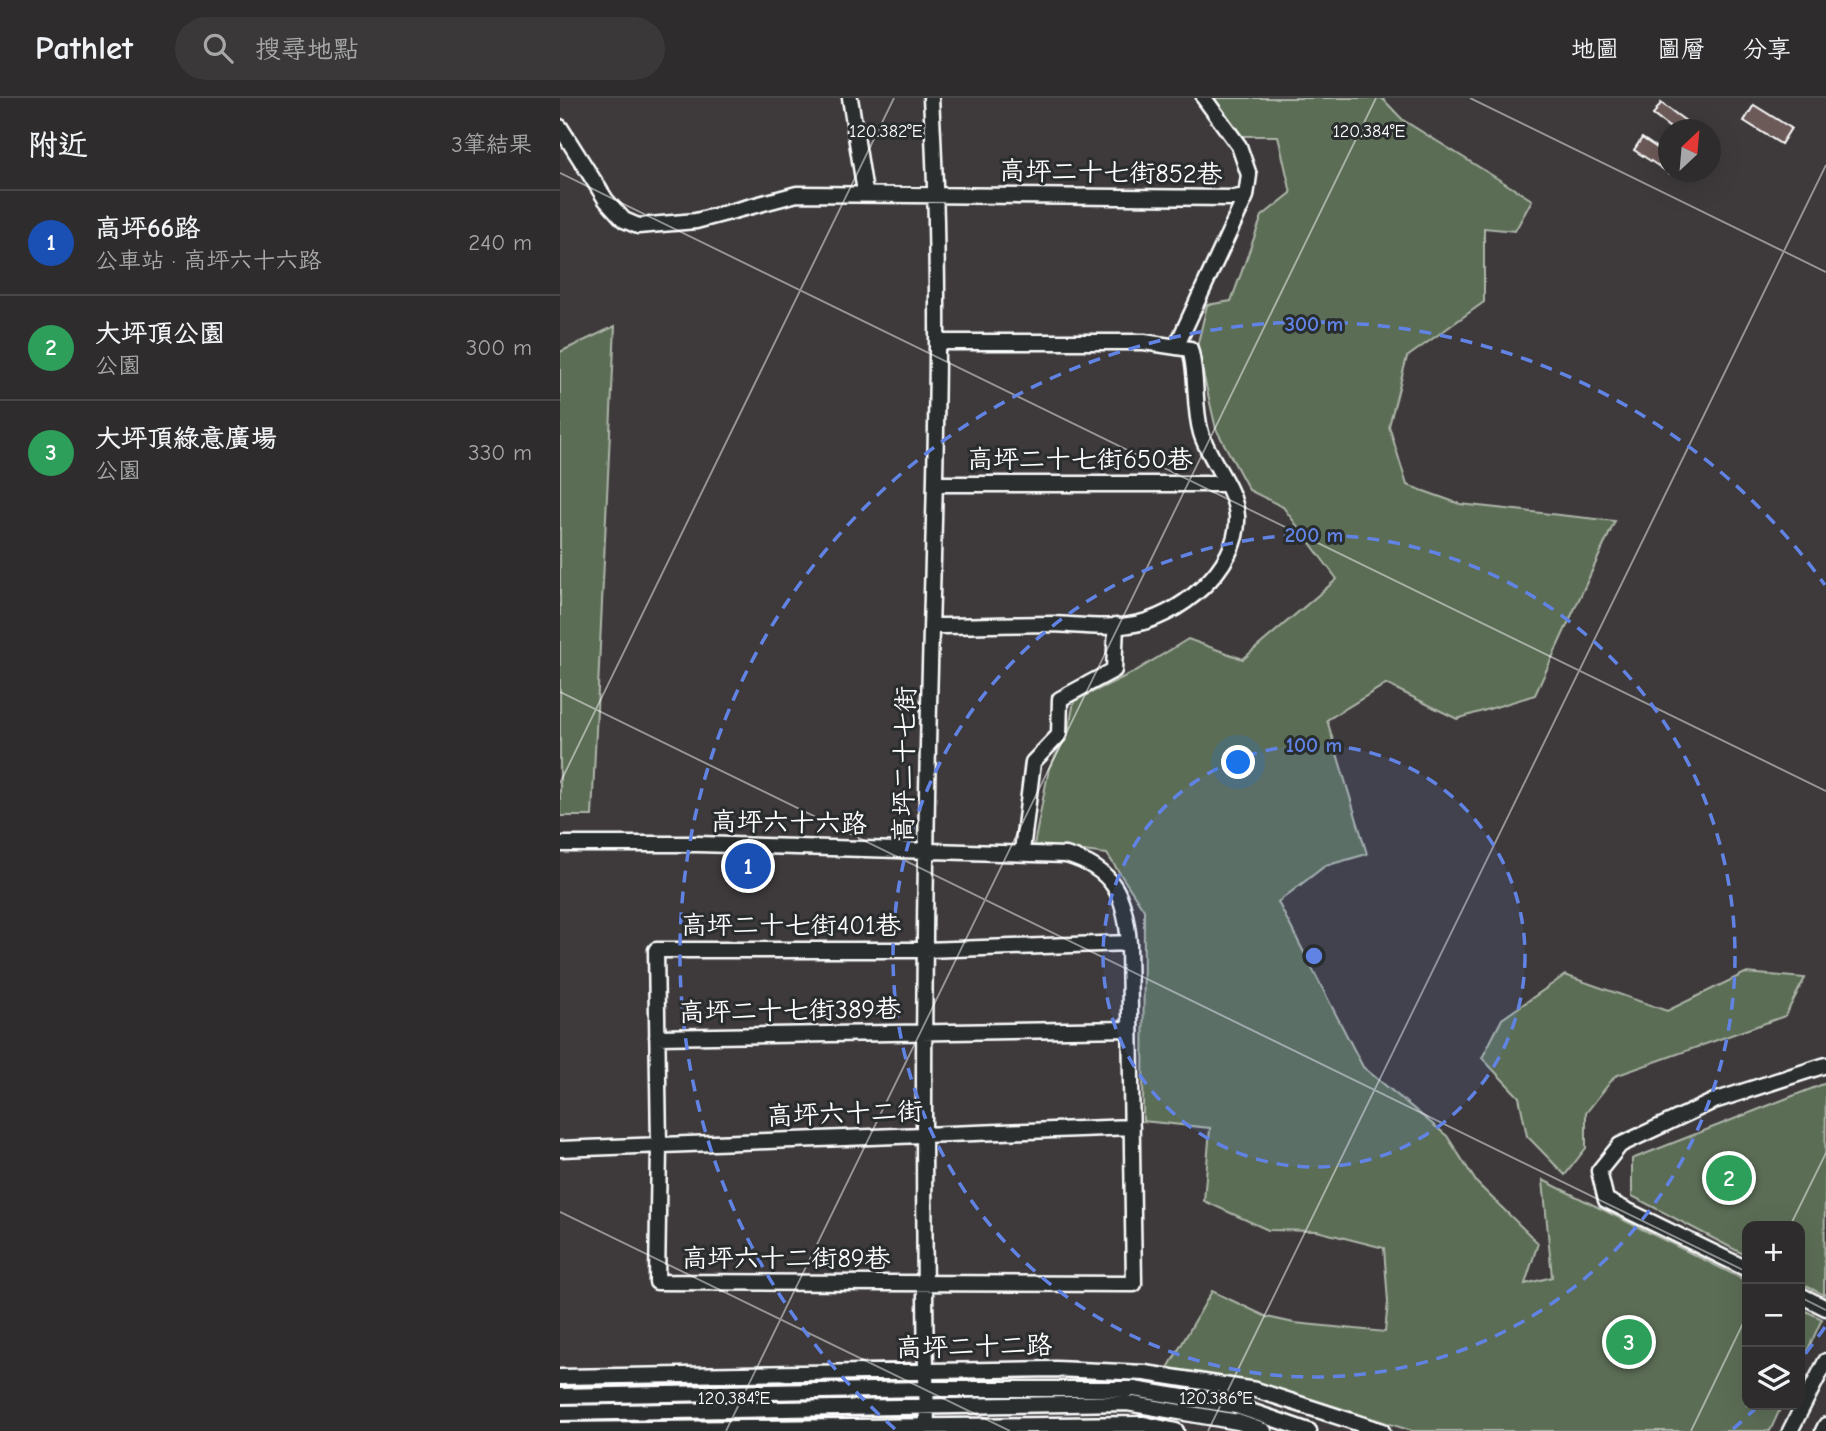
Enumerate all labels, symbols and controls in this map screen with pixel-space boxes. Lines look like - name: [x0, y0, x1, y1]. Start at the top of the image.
- search box: [175, 17, 665, 80]
- text: Pathlet: [35, 29, 133, 67]
- icon: search: [199, 29, 237, 67]
- text: 搜尋地點: [255, 35, 359, 65]
- text: 地圖: [1571, 35, 1619, 63]
- text: 圖層: [1657, 35, 1705, 63]
- text: 分享: [1743, 35, 1791, 63]
- north arrow: [1658, 119, 1721, 182]
- text: 120.382°E: [849, 121, 923, 142]
- text: 120.384°E: [1333, 121, 1405, 142]
- text: 附近: [28, 128, 88, 163]
- text: 3筆結果: [451, 131, 532, 158]
- street label: 高坪二十七街852巷: [999, 156, 1223, 190]
- text: 高坪66路: [95, 214, 200, 244]
- text: 1: [46, 229, 56, 256]
- text: 240 m: [468, 229, 532, 256]
- text: 公車站 · 高坪六十六路: [95, 247, 321, 274]
- text: 300 m: [1285, 312, 1343, 336]
- text: 大坪頂公園: [95, 319, 225, 349]
- text: 2: [45, 334, 57, 361]
- text: 300 m: [466, 334, 532, 361]
- text: 公園: [95, 352, 141, 379]
- text: 大坪頂綠意廣場: [95, 424, 277, 454]
- text: 3: [45, 439, 57, 466]
- text: 330 m: [468, 439, 532, 466]
- street label: 高坪二十七街650巷: [967, 445, 1193, 475]
- text: 公園: [95, 457, 141, 484]
- text: 200 m: [1285, 523, 1343, 547]
- street label: 高坪二十七街: [889, 686, 921, 842]
- text: 100 m: [1286, 733, 1342, 757]
- your location: [1221, 745, 1255, 779]
- street label: 高坪六十六路: [711, 807, 867, 839]
- pin: 1: [725, 840, 771, 892]
- street label: 高坪二十七街401巷: [681, 911, 901, 941]
- centre of rings: [1302, 944, 1326, 968]
- street label: 高坪二十七街389巷: [679, 994, 901, 1028]
- street label: 高坪六十二街: [767, 1096, 924, 1132]
- pin: 2: [1706, 1152, 1752, 1204]
- map controls: [1742, 1221, 1805, 1410]
- button: +: [1742, 1221, 1805, 1284]
- street label: 高坪六十二街89巷: [681, 1244, 891, 1274]
- button: −: [1742, 1284, 1805, 1347]
- pin: 3: [1606, 1316, 1652, 1368]
- street label: 高坪二十二路: [896, 1331, 1052, 1363]
- button: layers: [1742, 1347, 1805, 1410]
- text: 120.384°E: [698, 1388, 770, 1409]
- text: 120.386°E: [1179, 1388, 1253, 1409]

